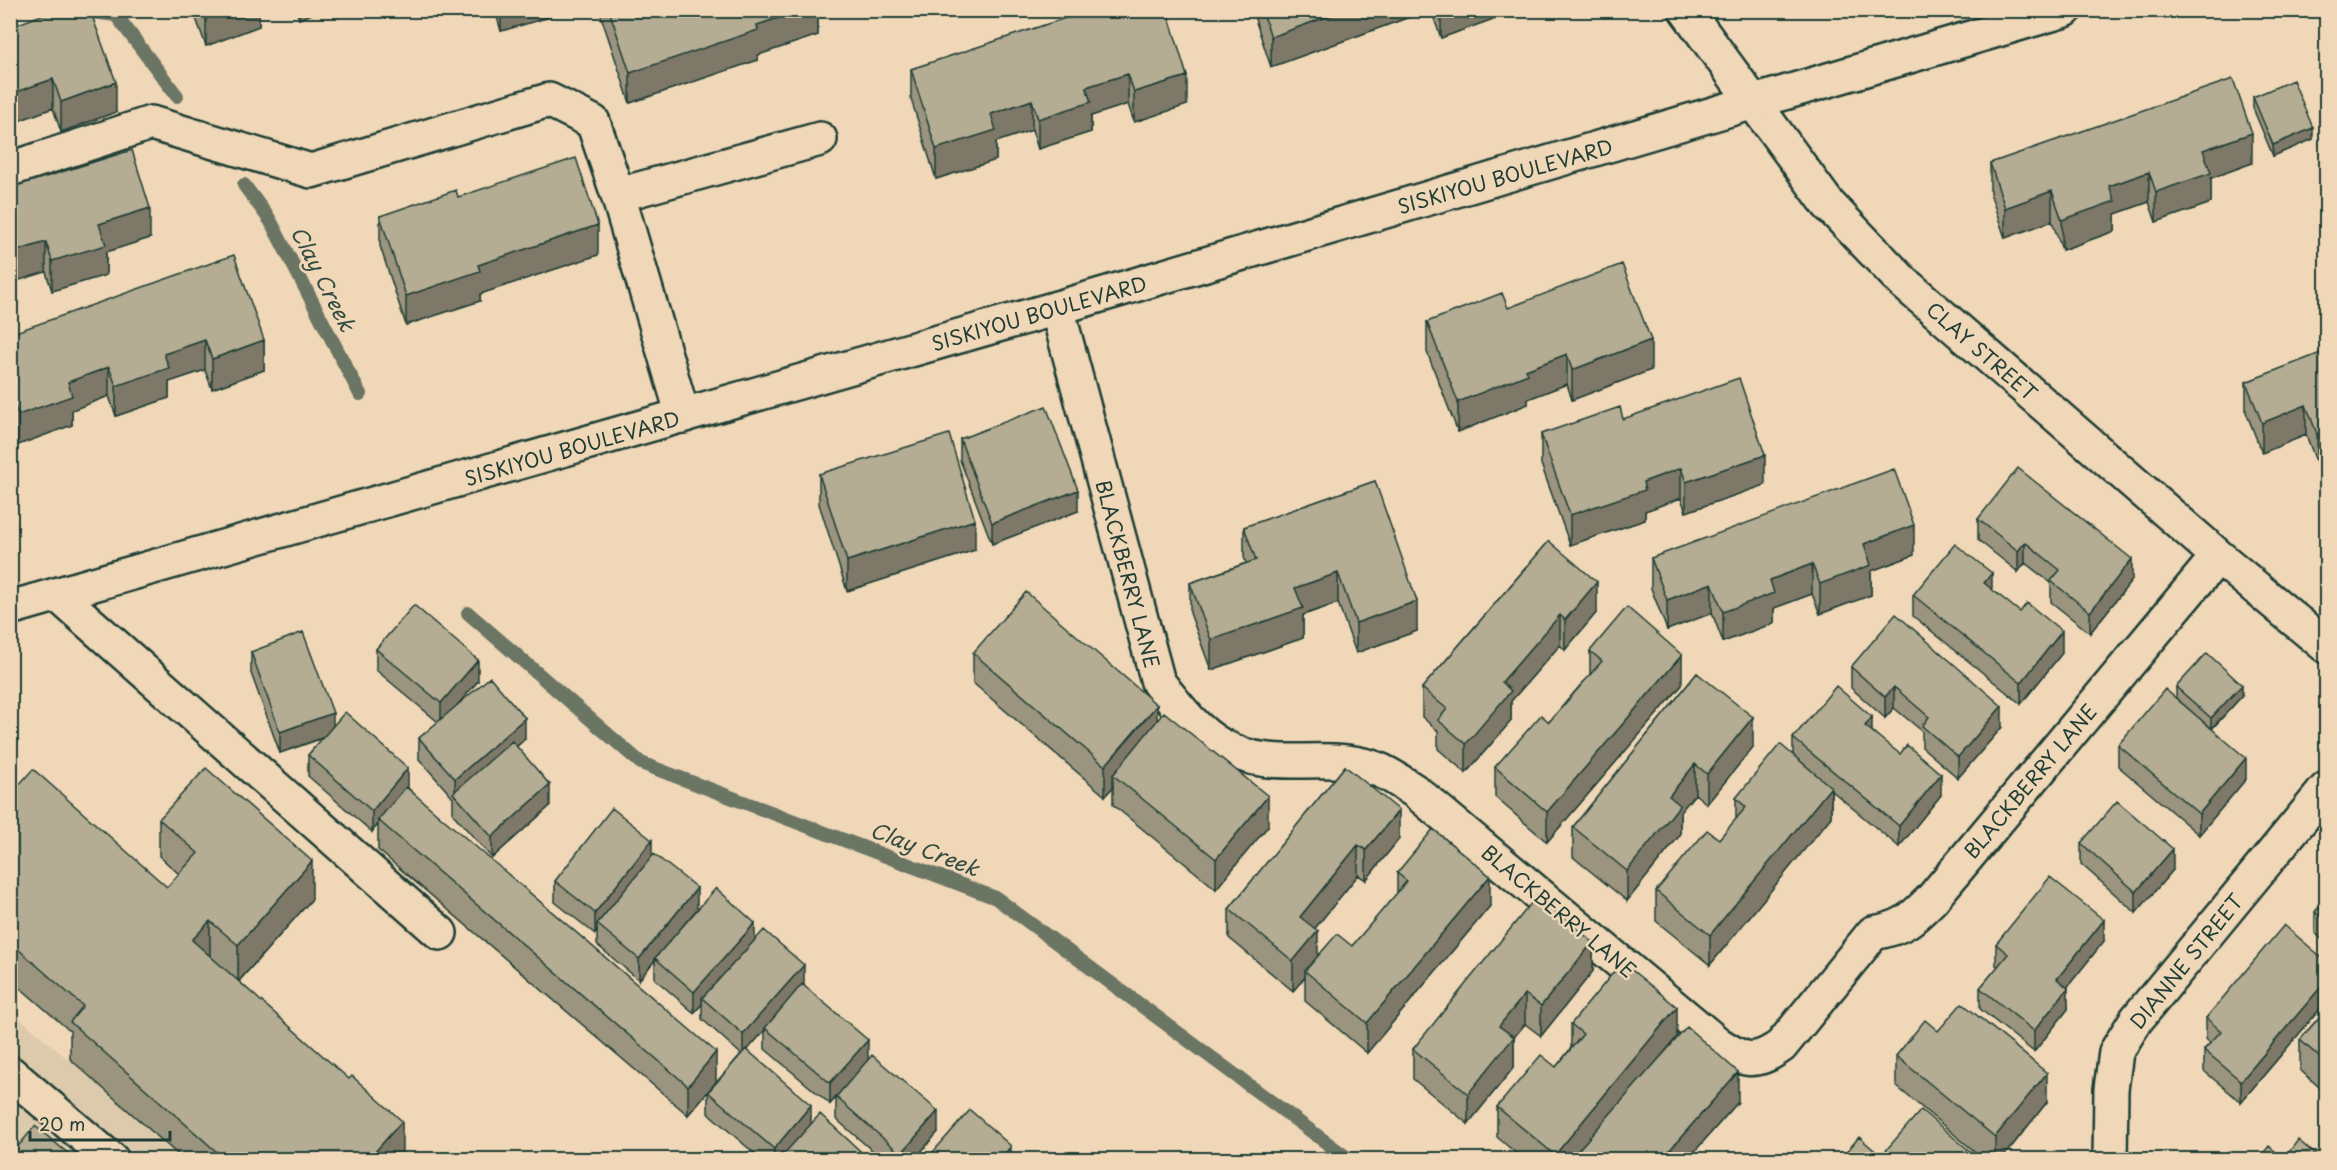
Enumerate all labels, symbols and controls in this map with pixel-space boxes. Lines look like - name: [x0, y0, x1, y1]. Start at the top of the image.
- street label: SISKIYOU BOULEVARD: [1394, 131, 1616, 221]
- water label: Clay Creek: [284, 220, 365, 337]
- street label: SISKIYOU BOULEVARD: [928, 268, 1150, 358]
- street label: CLAY STREET: [1920, 294, 2044, 408]
- street label: SISKIYOU BOULEVARD: [461, 403, 683, 493]
- street label: BLACKBERRY LANE: [1088, 477, 1168, 671]
- street label: BLACKBERRY LANE: [1956, 697, 2104, 865]
- water label: Clay Creek: [866, 813, 985, 884]
- street label: BLACKBERRY LANE: [1475, 837, 1643, 985]
- street label: DIANNE STREET: [2122, 887, 2250, 1035]
- scale bar: [30, 1104, 170, 1142]
- text: 20 m: [39, 1110, 85, 1137]

